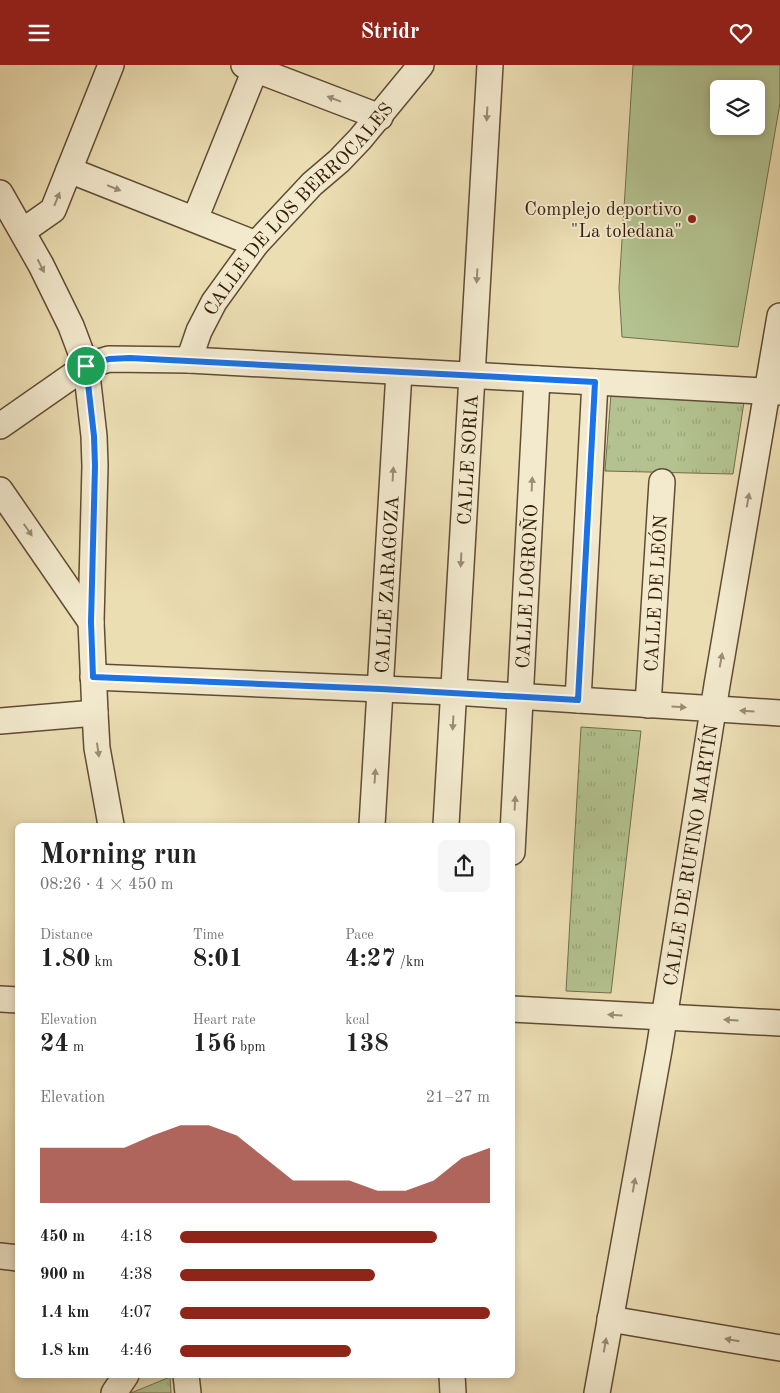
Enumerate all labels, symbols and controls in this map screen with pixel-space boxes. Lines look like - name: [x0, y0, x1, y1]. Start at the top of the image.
- icon: menu: [25, 19, 53, 47]
- icon: heart: [727, 19, 755, 47]
- text: Stridr: [360, 21, 420, 43]
- map controls: [710, 80, 765, 135]
- button: layers: [710, 80, 765, 135]
- one-way arrow: [326, 95, 341, 103]
- street label: CALLE DE LOS BERROCALES: [202, 100, 398, 319]
- one-way arrow: [483, 106, 491, 122]
- one-way arrow: [107, 184, 122, 192]
- one-way arrow: [54, 192, 62, 206]
- place label: Complejo deportivo "La toledana": [524, 201, 682, 242]
- marker: Complejo deportivo "La toledana": [686, 213, 698, 225]
- one-way arrow: [37, 259, 45, 273]
- one-way arrow: [473, 268, 481, 284]
- pin: [65, 345, 107, 387]
- icon: arrive: [72, 352, 100, 380]
- street label: CALLE SORIA: [456, 393, 483, 526]
- one-way arrow: [389, 466, 397, 482]
- one-way arrow: [529, 475, 537, 491]
- one-way arrow: [745, 492, 753, 508]
- street label: CALLE ZARAGOZA: [374, 495, 404, 674]
- street label: CALLE LOGROÑO: [515, 504, 542, 669]
- street label: CALLE DE LEÓN: [643, 514, 672, 672]
- one-way arrow: [23, 524, 33, 537]
- one-way arrow: [457, 553, 465, 569]
- one-way arrow: [717, 652, 725, 668]
- one-way arrow: [672, 703, 688, 711]
- one-way arrow: [738, 706, 754, 714]
- one-way arrow: [448, 715, 456, 731]
- street label: CALLE DE RUFINO MARTÍN: [662, 723, 723, 988]
- one-way arrow: [94, 743, 102, 759]
- one-way arrow: [371, 768, 379, 784]
- one-way arrow: [512, 795, 520, 811]
- button: share: [438, 840, 490, 892]
- text: Morning run: [40, 842, 197, 870]
- text: 08:26 · 4 × 450 m: [40, 877, 173, 893]
- text: Distance: [40, 928, 93, 942]
- text: Time: [193, 928, 224, 942]
- text: Pace: [345, 928, 374, 942]
- text: 1.80: [40, 947, 91, 972]
- text: 8:01: [193, 947, 243, 972]
- text: 4:27: [345, 947, 396, 972]
- text: km: [91, 955, 113, 969]
- text: /km: [396, 955, 424, 969]
- one-way arrow: [607, 1010, 623, 1018]
- text: Elevation: [40, 1013, 97, 1027]
- text: Heart rate: [193, 1013, 256, 1027]
- text: kcal: [345, 1013, 369, 1027]
- one-way arrow: [723, 1016, 739, 1024]
- text: 24: [40, 1032, 69, 1057]
- text: 156: [193, 1032, 236, 1057]
- text: 138: [345, 1032, 389, 1057]
- text: m: [69, 1040, 84, 1054]
- text: bpm: [236, 1040, 266, 1054]
- text: Elevation: [40, 1090, 105, 1106]
- text: 21–27 m: [426, 1090, 490, 1106]
- one-way arrow: [630, 1177, 638, 1193]
- text: 450 m: [40, 1229, 85, 1245]
- text: 4:18: [120, 1229, 152, 1245]
- text: 900 m: [40, 1267, 85, 1283]
- text: 4:38: [120, 1267, 152, 1283]
- text: 1.4 km: [40, 1305, 89, 1321]
- text: 4:07: [120, 1305, 152, 1321]
- one-way arrow: [724, 1335, 740, 1343]
- one-way arrow: [602, 1337, 610, 1353]
- text: 1.8 km: [40, 1343, 89, 1359]
- text: 4:46: [120, 1343, 152, 1359]

